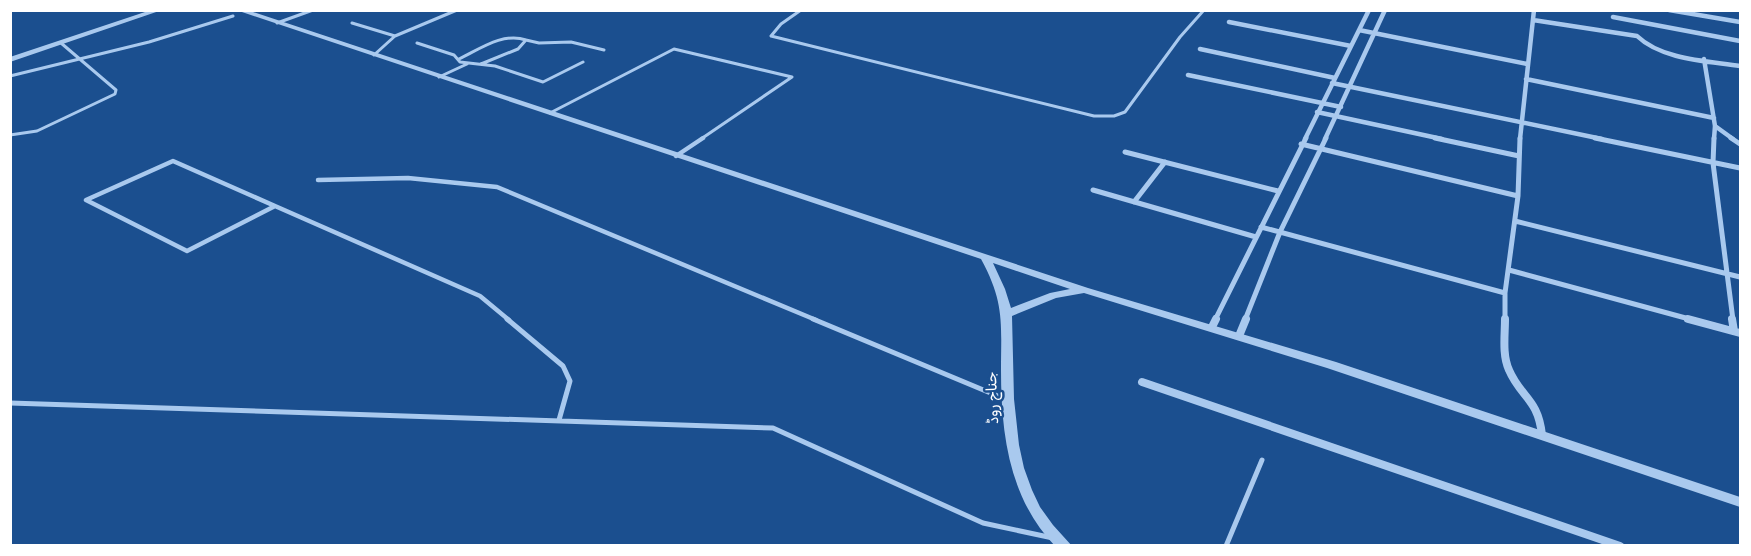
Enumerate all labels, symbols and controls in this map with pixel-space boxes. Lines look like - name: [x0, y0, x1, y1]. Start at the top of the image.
- street label: جناح روڈ: [982, 371, 1004, 425]

